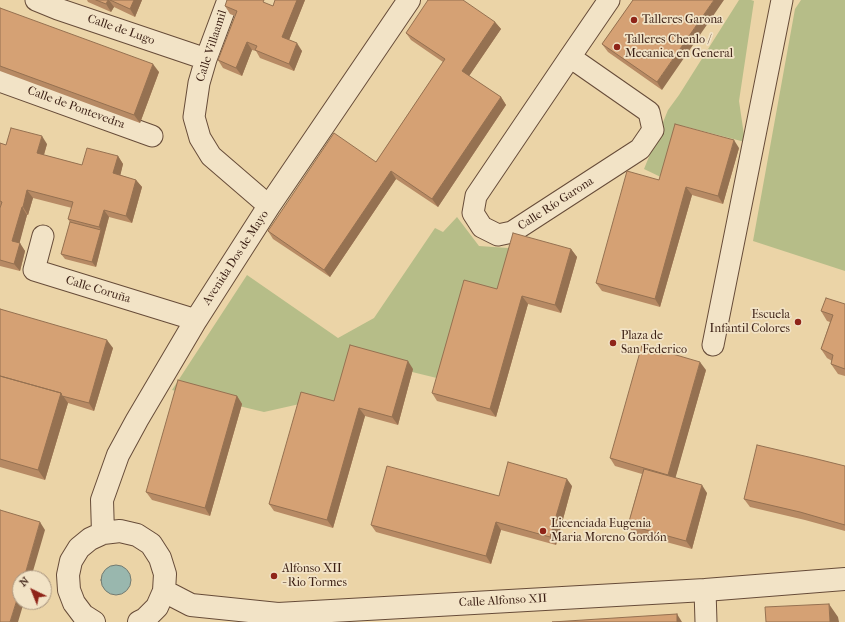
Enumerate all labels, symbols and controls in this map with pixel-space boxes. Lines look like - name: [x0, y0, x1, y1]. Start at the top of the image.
- street label: Calle Villaamil: [194, 8, 230, 84]
- street label: Calle de Lugo: [85, 12, 157, 48]
- place label: Talleres Garona: [642, 13, 723, 27]
- marker: Talleres Garona: [629, 15, 639, 25]
- place label: Talleres Chenlo / Mecanica en General: [625, 33, 733, 61]
- marker: Talleres Chenlo / Mecanica en General: [612, 42, 622, 52]
- street label: Calle de Pontevedra: [25, 84, 127, 132]
- street label: Calle Río Garona: [516, 174, 596, 234]
- street label: Avenida Dos de Mayo: [200, 208, 272, 308]
- street label: Calle Coruña: [64, 273, 132, 307]
- place label: Escuela Infantil Colores: [710, 308, 790, 336]
- marker: Escuela Infantil Colores: [793, 317, 803, 327]
- place label: Plaza de San Federico: [621, 329, 687, 357]
- marker: Plaza de San Federico: [608, 338, 618, 348]
- place label: Licenciada Eugenia Maria Moreno Gordón: [551, 517, 667, 545]
- marker: Licenciada Eugenia Maria Moreno Gordón: [538, 526, 548, 536]
- place label: Alfonso XII - Rio Tormes: [282, 562, 347, 590]
- north arrow: [12, 570, 52, 610]
- marker: Alfonso XII - Rio Tormes: [269, 571, 279, 581]
- text: N: [17, 574, 32, 589]
- street label: Calle Alfonso XII: [459, 591, 547, 611]

